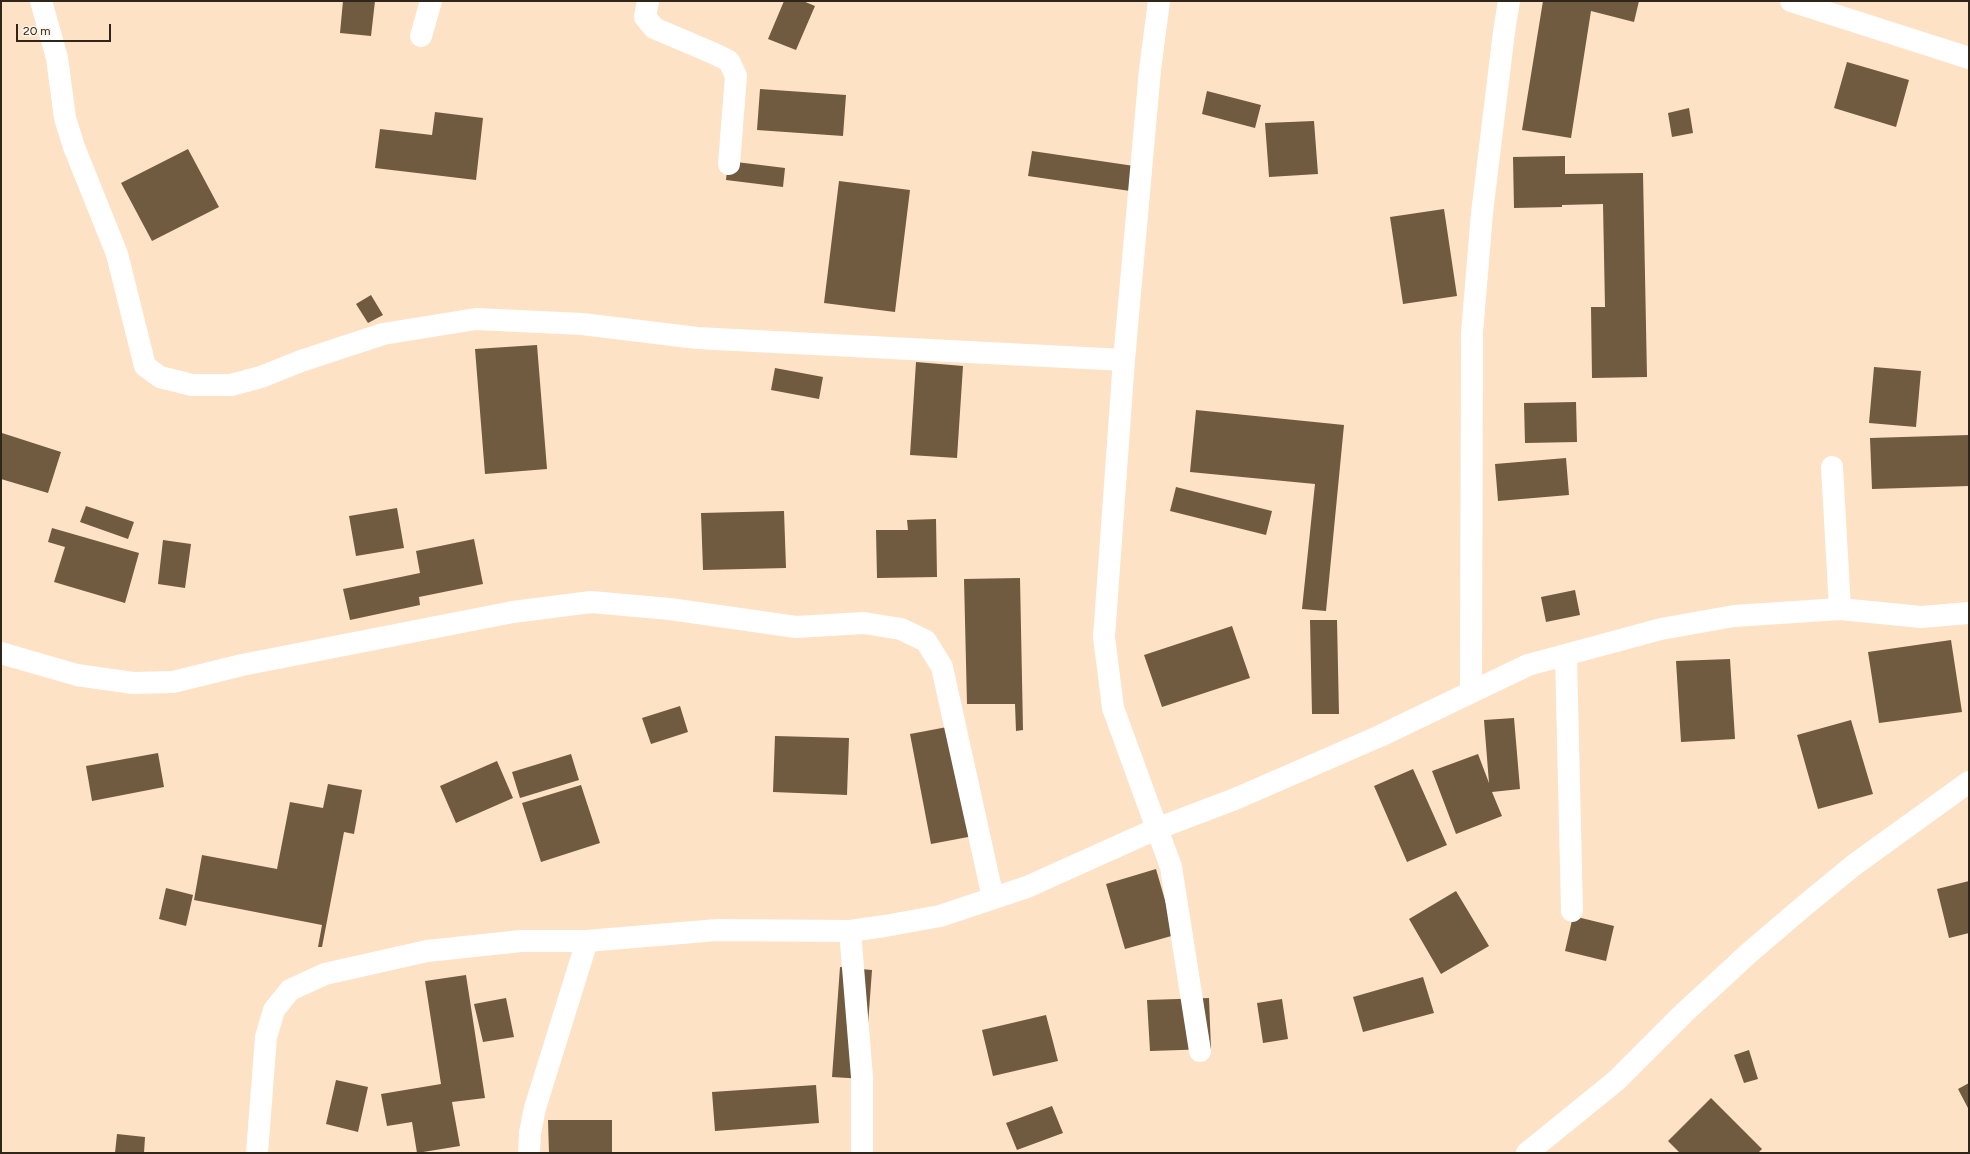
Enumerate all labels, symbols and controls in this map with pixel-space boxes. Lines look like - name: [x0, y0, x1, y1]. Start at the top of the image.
- scale bar: [18, 16, 113, 42]
- text: 20 m: [23, 24, 51, 38]

